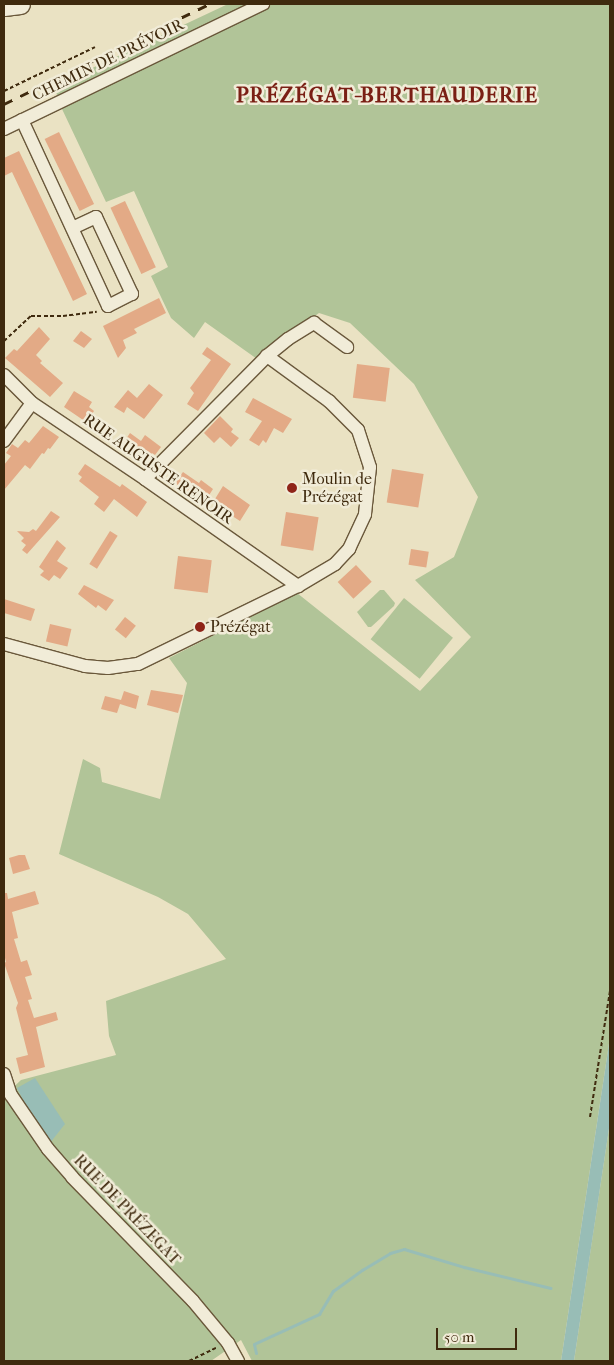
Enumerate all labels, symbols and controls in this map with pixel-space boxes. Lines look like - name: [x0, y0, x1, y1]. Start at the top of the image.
- street label: CHEMIN DE PRÉVOIR: [29, 15, 187, 105]
- district label: PRÉZÉGAT-BERTHAUDERIE: [233, 82, 541, 108]
- street label: RUE AUGUSTE RENOIR: [79, 410, 237, 528]
- place label: Moulin de Prézégat: [302, 469, 372, 507]
- marker: Moulin de Prézégat: [286, 482, 298, 494]
- place label: Prézégat: [210, 617, 271, 637]
- marker: Prézégat: [194, 621, 206, 633]
- street label: RUE DE PRÉZEGAT: [70, 1151, 184, 1269]
- scale bar: [439, 1318, 520, 1350]
- text: 50 m: [444, 1328, 474, 1346]

